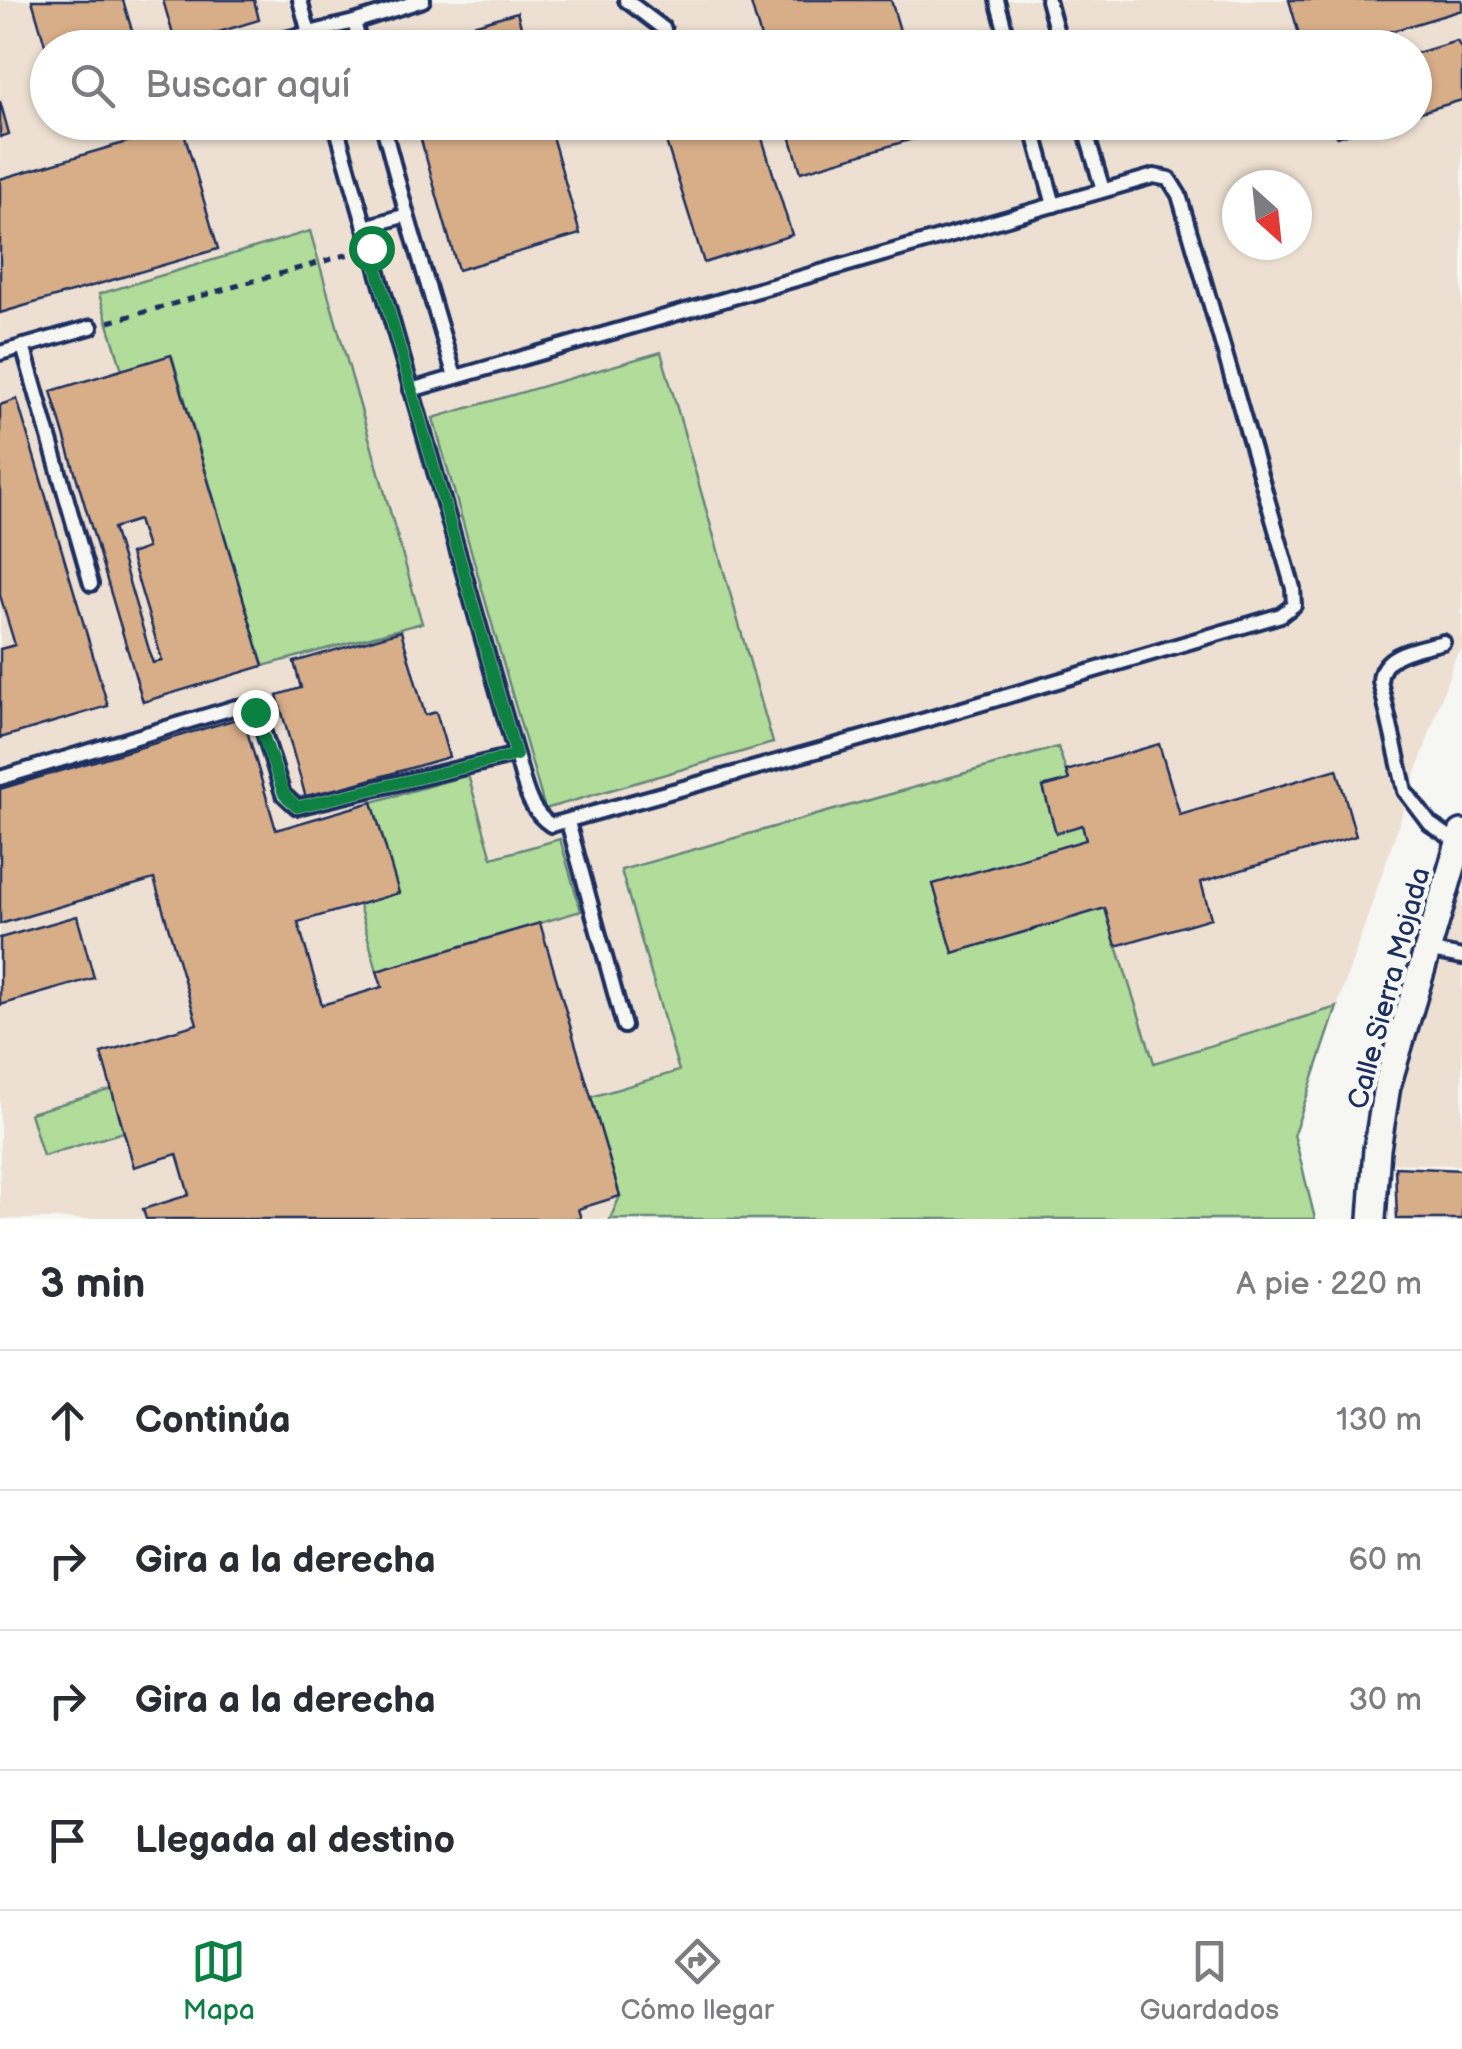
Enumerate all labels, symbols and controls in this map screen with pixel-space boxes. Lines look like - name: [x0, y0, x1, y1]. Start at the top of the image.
- search box: [30, 30, 1432, 140]
- icon: search: [65, 58, 120, 113]
- text: Buscar aquí: [145, 63, 351, 108]
- north arrow: [1222, 170, 1312, 260]
- route start: [349, 226, 395, 272]
- route end: [233, 690, 279, 736]
- street label: Calle Sierra Mojada: [1341, 864, 1438, 1113]
- text: 3 min: [40, 1259, 145, 1310]
- text: A pie · 220 m: [1236, 1265, 1422, 1304]
- icon: ahead: [40, 1393, 95, 1448]
- text: Continúa: [135, 1398, 291, 1443]
- text: 130 m: [1336, 1401, 1422, 1440]
- icon: right: [40, 1533, 95, 1588]
- text: Gira a la derecha: [135, 1538, 436, 1583]
- text: 60 m: [1349, 1541, 1422, 1580]
- icon: right: [40, 1673, 95, 1728]
- text: Gira a la derecha: [135, 1678, 436, 1723]
- text: 30 m: [1348, 1681, 1422, 1720]
- icon: arrive: [40, 1813, 95, 1868]
- text: Llegada al destino: [135, 1818, 455, 1863]
- tab: Mapa: [183, 1934, 255, 2027]
- tab: Cómo llegar: [620, 1934, 774, 2027]
- tab: Guardados: [1140, 1934, 1279, 2027]

